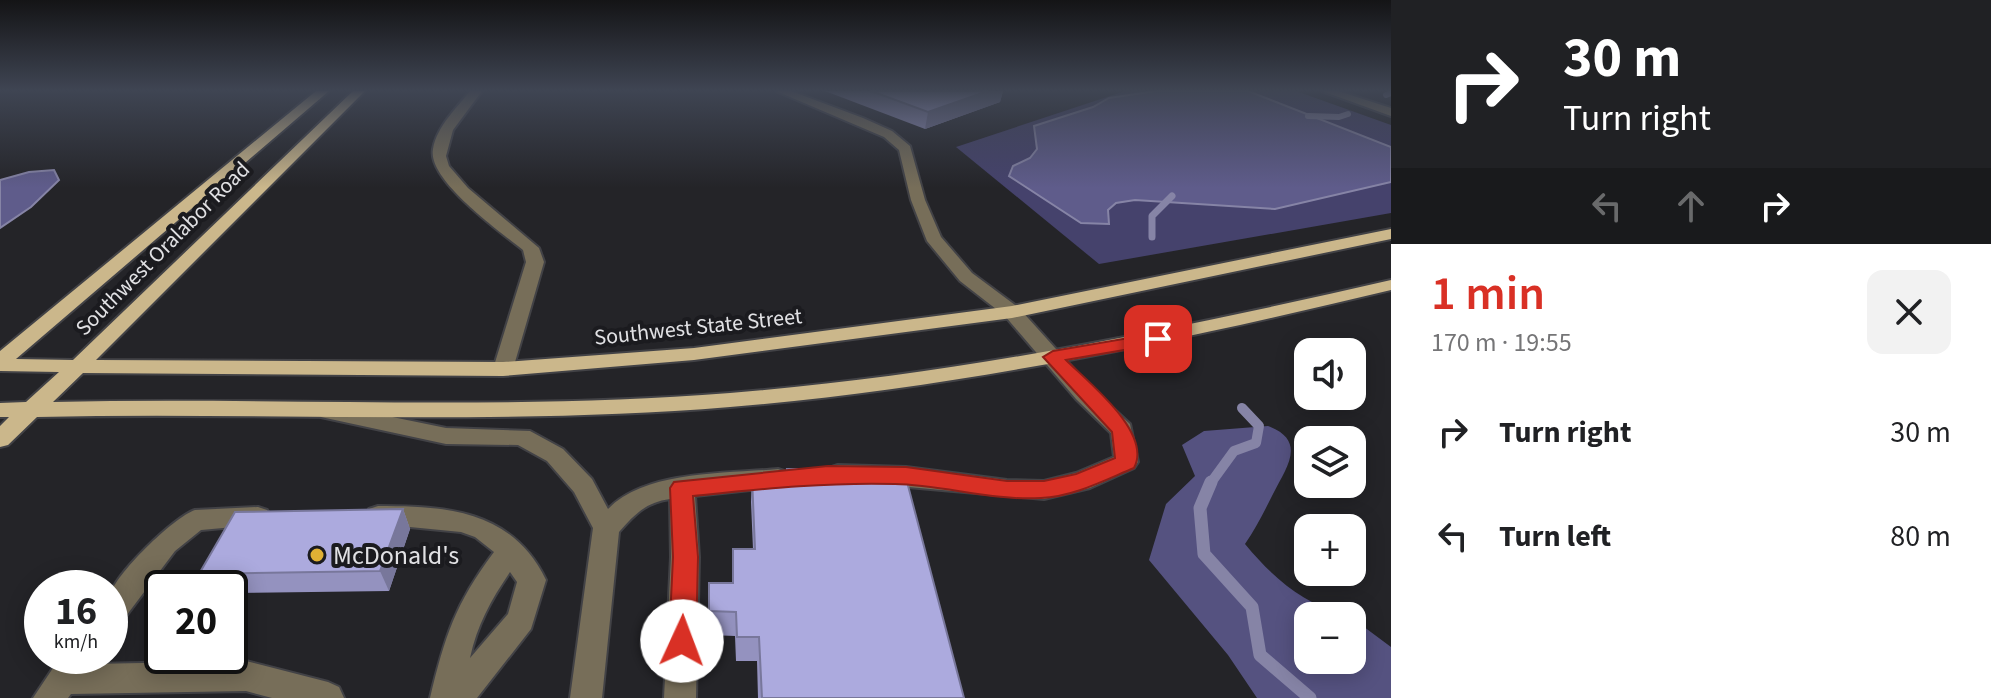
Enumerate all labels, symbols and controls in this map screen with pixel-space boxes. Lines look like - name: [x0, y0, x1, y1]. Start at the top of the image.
- text: 30 m: [1563, 19, 1681, 98]
- icon: right: [1431, 32, 1535, 136]
- text: Turn right: [1563, 93, 1711, 144]
- street label: Southwest Oralabor Road: [68, 154, 257, 343]
- icon: left: [1585, 184, 1629, 228]
- icon: ahead: [1669, 184, 1713, 228]
- icon: right: [1753, 184, 1797, 228]
- text: 1 min: [1431, 260, 1545, 328]
- button: close: [1867, 270, 1951, 354]
- street label: Southwest State Street: [593, 300, 804, 354]
- pin: [1124, 305, 1192, 373]
- icon: arrive: [1136, 317, 1180, 361]
- text: 170 m · 19:55: [1431, 324, 1572, 361]
- map controls: [1294, 338, 1366, 674]
- button: sound: [1294, 338, 1366, 410]
- icon: right: [1431, 410, 1475, 454]
- text: Turn right: [1499, 411, 1631, 454]
- text: 30 m: [1890, 411, 1951, 454]
- button: layers: [1294, 426, 1366, 498]
- button: +: [1294, 514, 1366, 586]
- icon: left: [1431, 514, 1475, 558]
- text: Turn left: [1499, 515, 1611, 558]
- text: 80 m: [1890, 515, 1951, 558]
- place label: McDonald's: [333, 537, 459, 574]
- marker: McDonald's: [308, 546, 326, 564]
- speed limit sign: 20: [144, 570, 248, 674]
- text: 16: [55, 583, 97, 640]
- position arrow: [640, 599, 724, 683]
- button: −: [1294, 602, 1366, 674]
- text: km/h: [54, 628, 98, 656]

